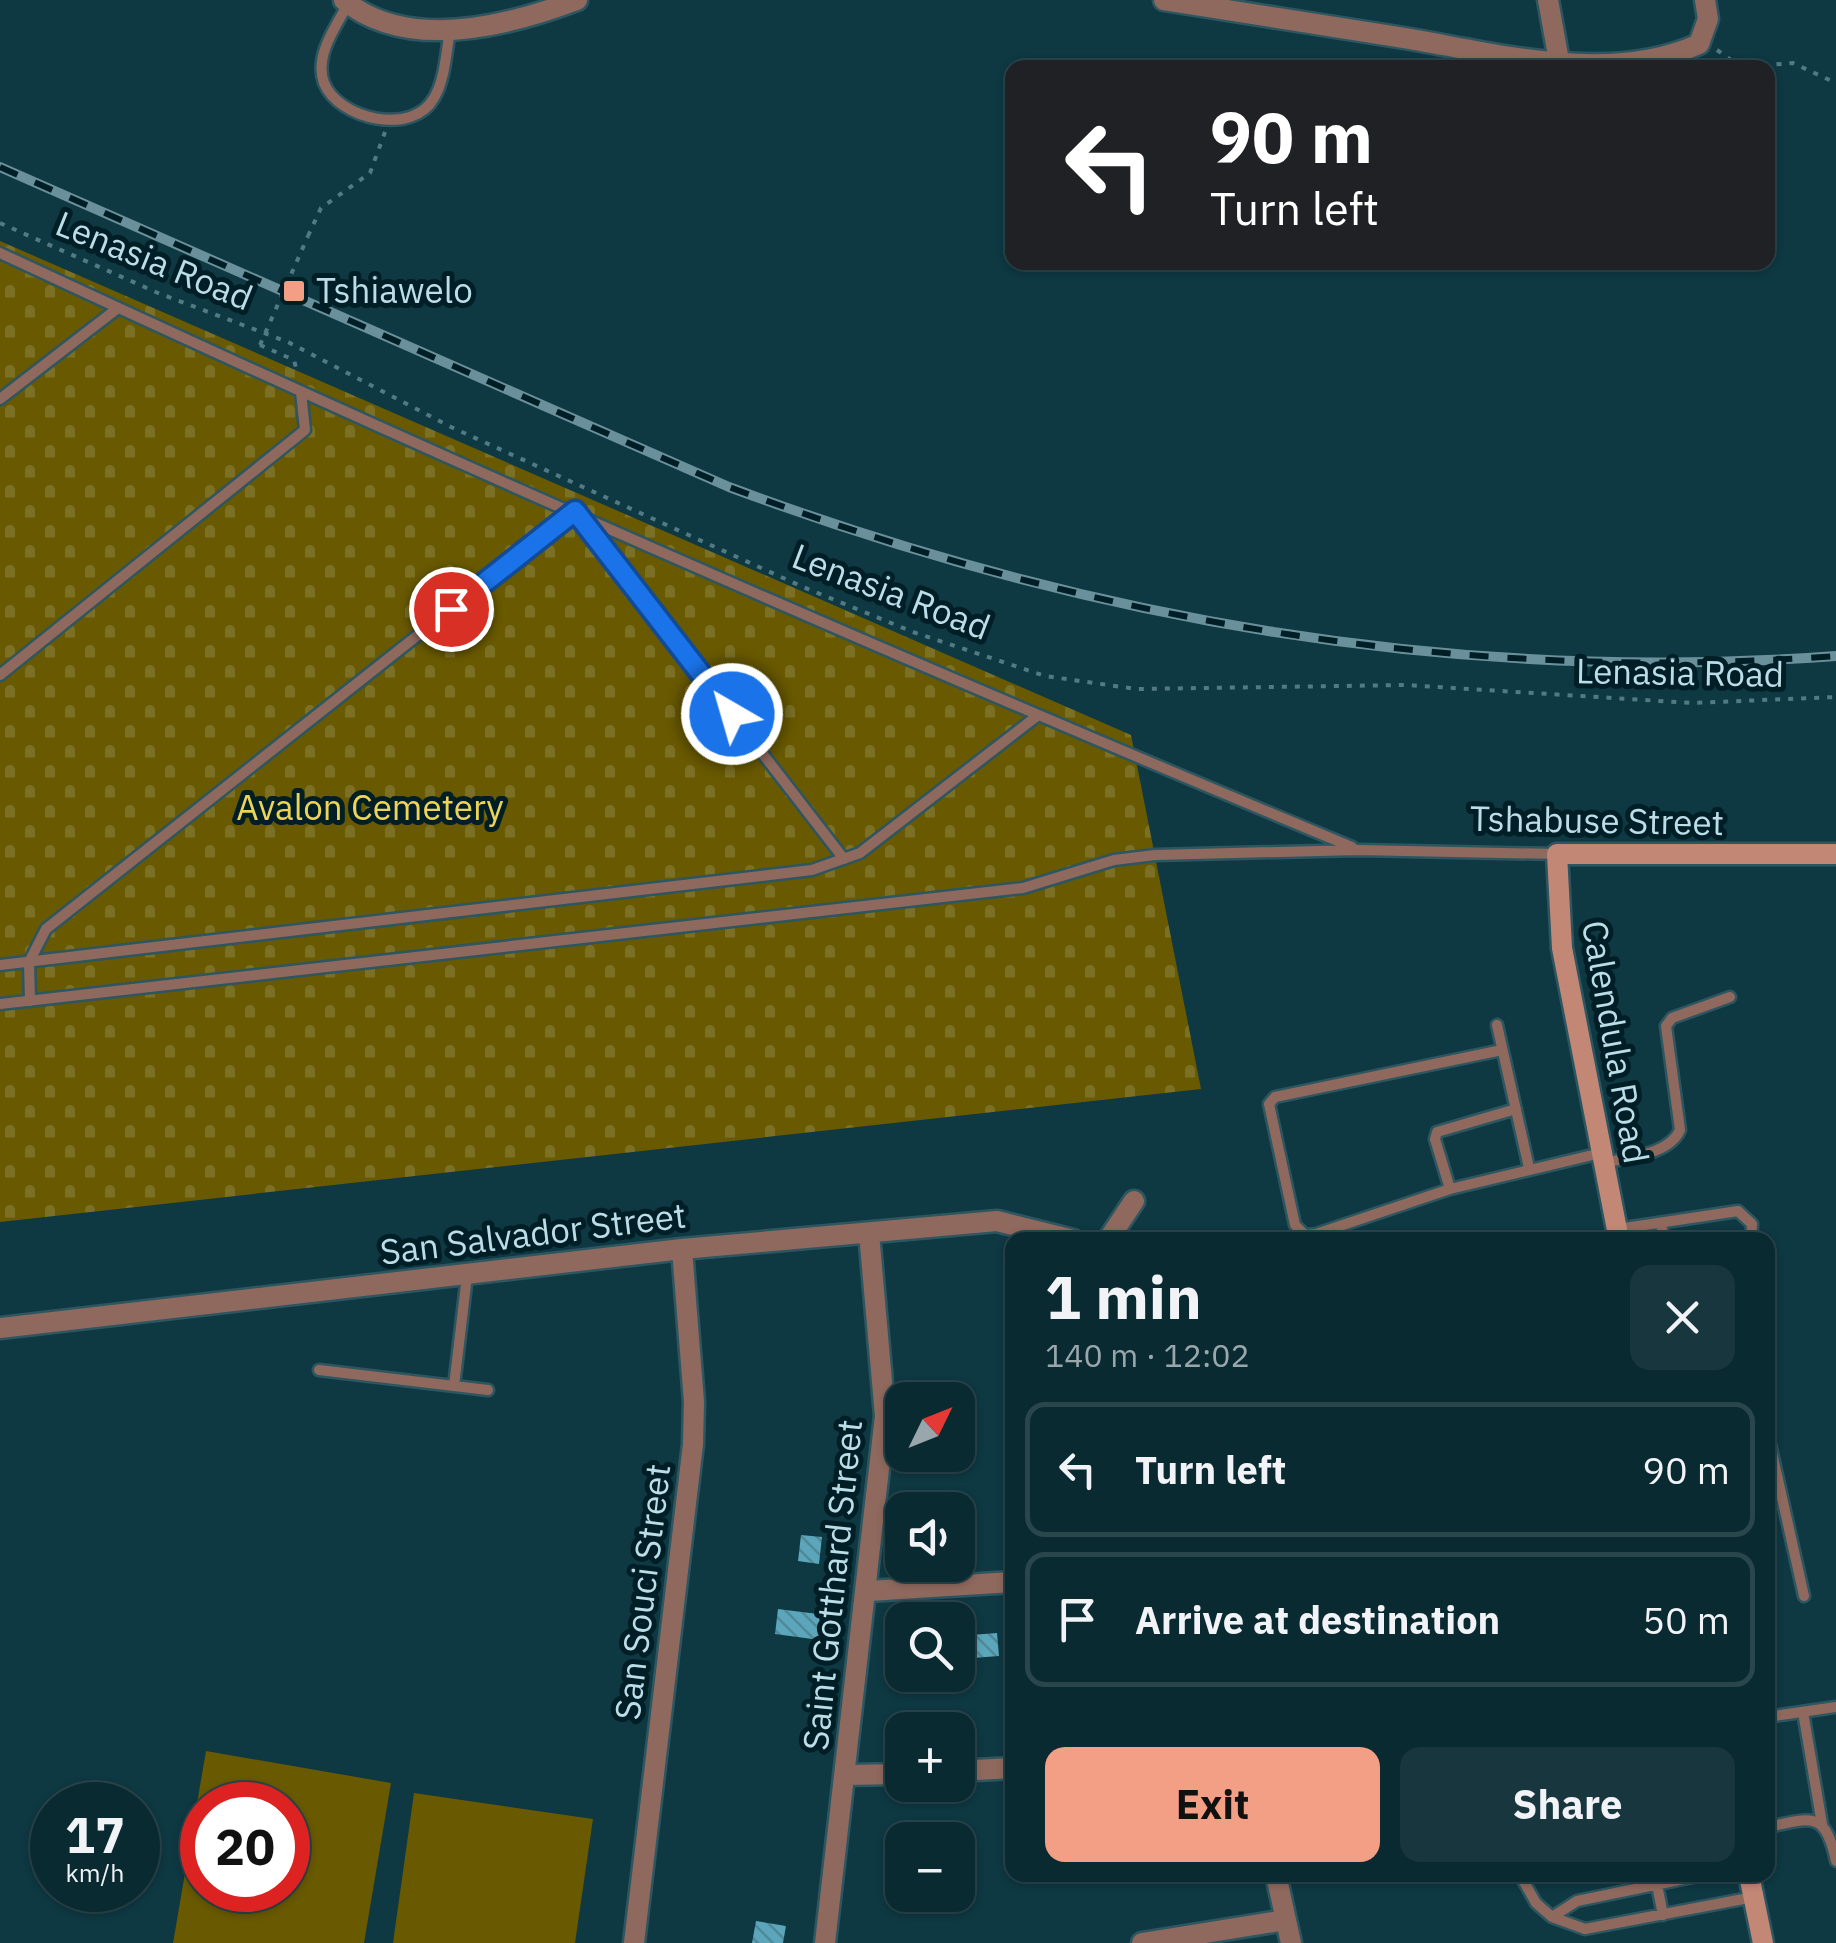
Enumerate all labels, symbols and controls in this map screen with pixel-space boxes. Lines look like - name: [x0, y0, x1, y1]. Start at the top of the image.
- text: 90 m: [1210, 91, 1373, 182]
- icon: left: [1045, 100, 1175, 230]
- text: Turn left: [1210, 179, 1379, 237]
- street label: Lenasia Road: [49, 200, 260, 320]
- place label: Tshiawelo: [316, 267, 473, 313]
- marker: Tshiawelo: [281, 278, 307, 304]
- street label: Lenasia Road: [786, 532, 997, 650]
- pin: [409, 567, 494, 652]
- icon: arrive: [424, 582, 479, 637]
- street label: Lenasia Road: [1576, 647, 1784, 697]
- position arrow: [680, 662, 784, 766]
- park label: Avalon Cemetery: [236, 784, 504, 830]
- street label: Tshabuse Street: [1470, 795, 1724, 845]
- street label: Calendula Road: [1572, 917, 1660, 1167]
- street label: San Salvador Street: [377, 1191, 689, 1275]
- text: 1 min: [1045, 1257, 1202, 1336]
- button: close: [1630, 1265, 1735, 1370]
- text: 140 m · 12:02: [1045, 1334, 1250, 1376]
- north arrow: [885, 1382, 975, 1472]
- map controls: [885, 1382, 975, 1912]
- street label: Saint Gotthard Street: [792, 1417, 872, 1752]
- icon: left: [1050, 1442, 1105, 1497]
- text: Turn left: [1135, 1445, 1286, 1494]
- text: 90 m: [1642, 1445, 1730, 1494]
- street label: San Souci Street: [603, 1461, 681, 1723]
- button: sound: [885, 1492, 975, 1582]
- icon: arrive: [1050, 1592, 1105, 1647]
- text: Arrive at destination: [1135, 1595, 1500, 1644]
- text: 50 m: [1642, 1595, 1730, 1644]
- button: search: [885, 1602, 975, 1692]
- button: +: [885, 1712, 975, 1802]
- button: Exit: [1045, 1747, 1380, 1862]
- button: Share: [1400, 1747, 1735, 1862]
- speed limit sign: 20: [180, 1782, 310, 1912]
- text: 17: [65, 1802, 125, 1867]
- button: −: [885, 1822, 975, 1912]
- text: km/h: [66, 1856, 124, 1889]

